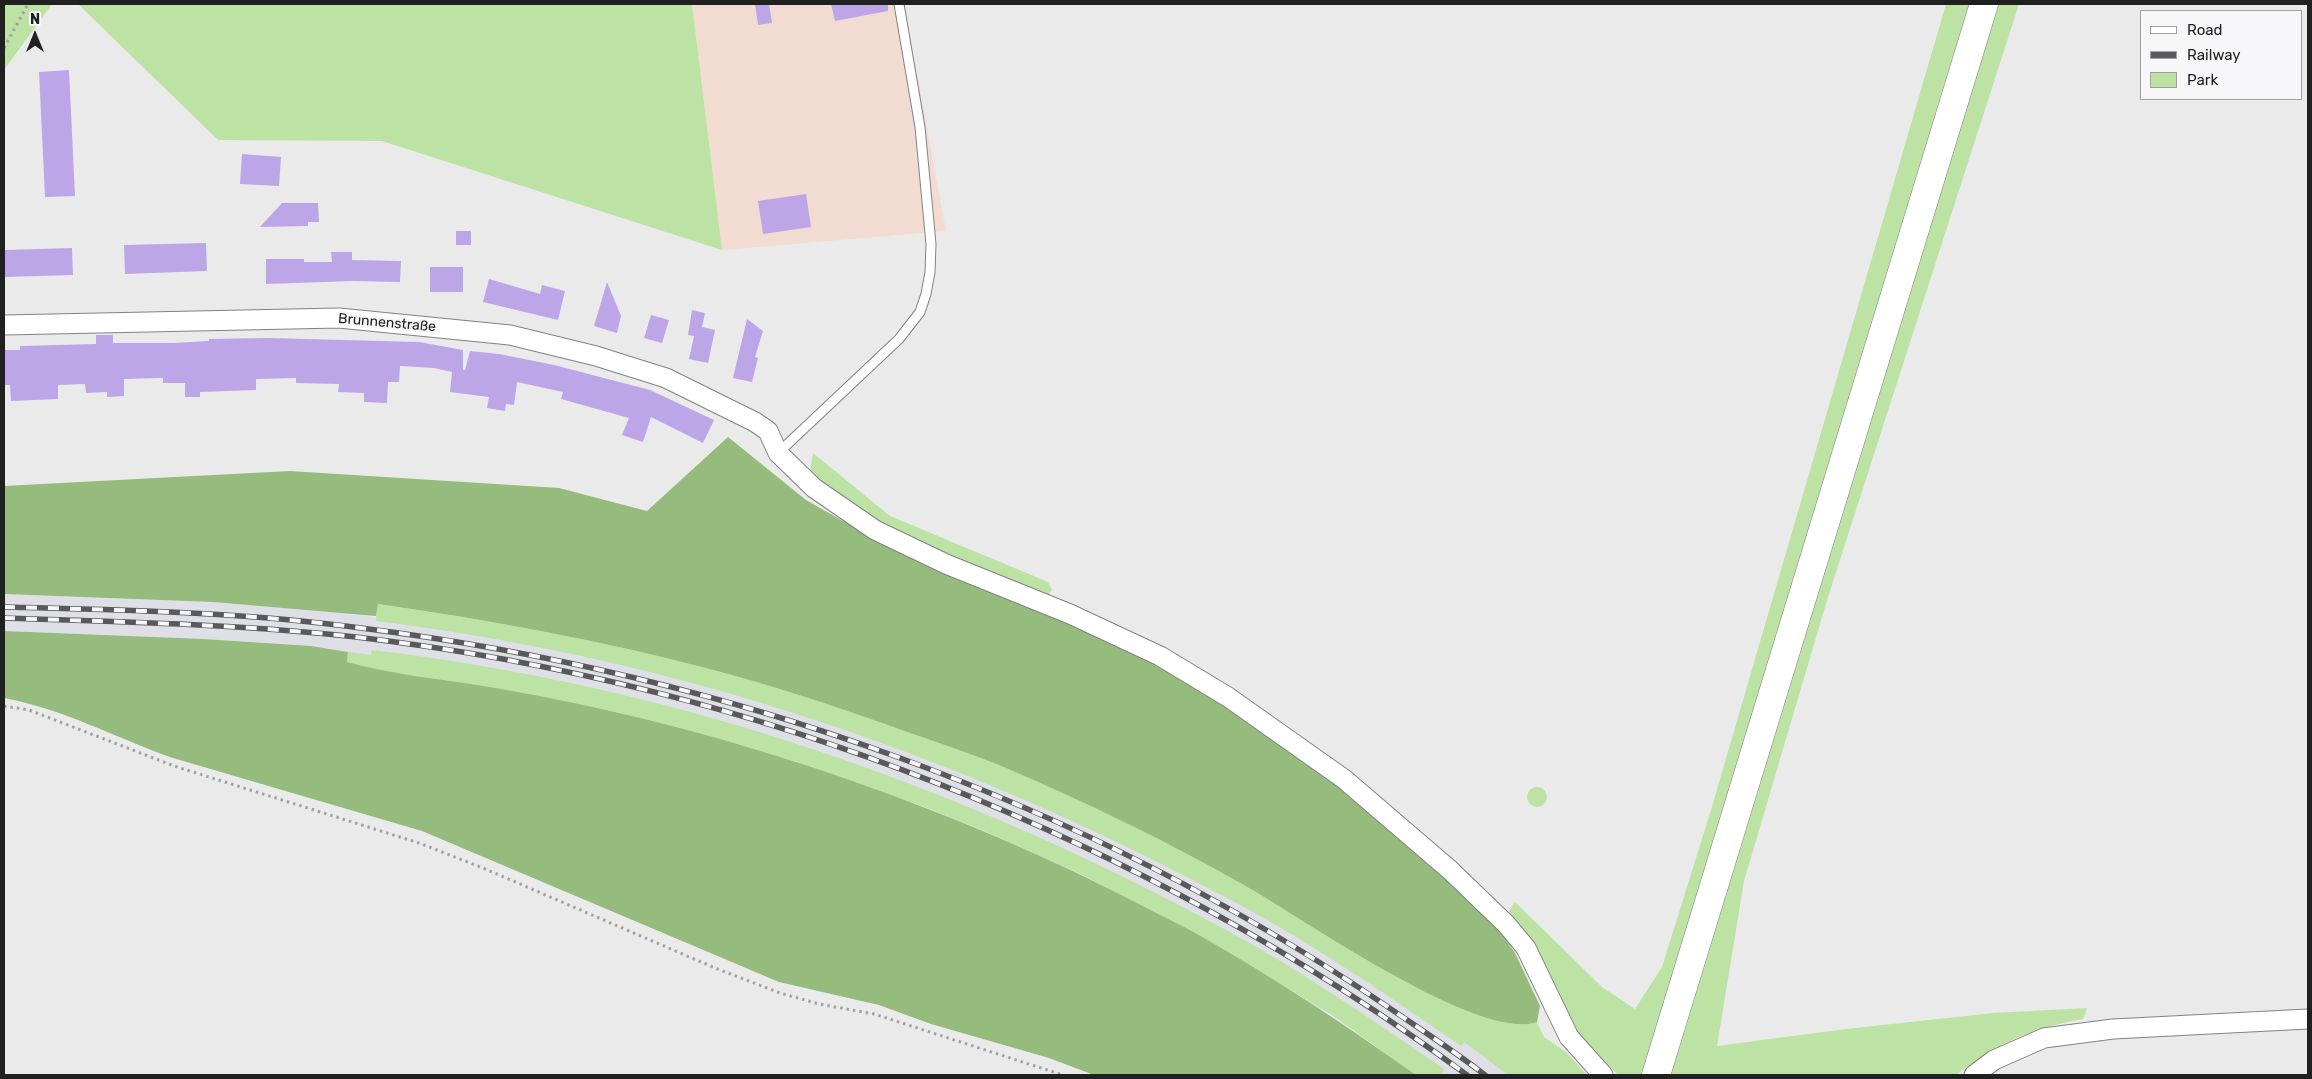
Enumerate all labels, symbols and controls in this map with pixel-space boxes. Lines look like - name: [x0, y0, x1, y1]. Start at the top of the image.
- north arrow: [10, 10, 60, 60]
- legend: [2140, 10, 2302, 100]
- text: N: [30, 11, 40, 28]
- text: Road: [2187, 21, 2223, 39]
- text: Railway: [2187, 46, 2241, 64]
- text: Park: [2187, 71, 2218, 89]
- street label: Brunnenstraße: [337, 310, 437, 336]

